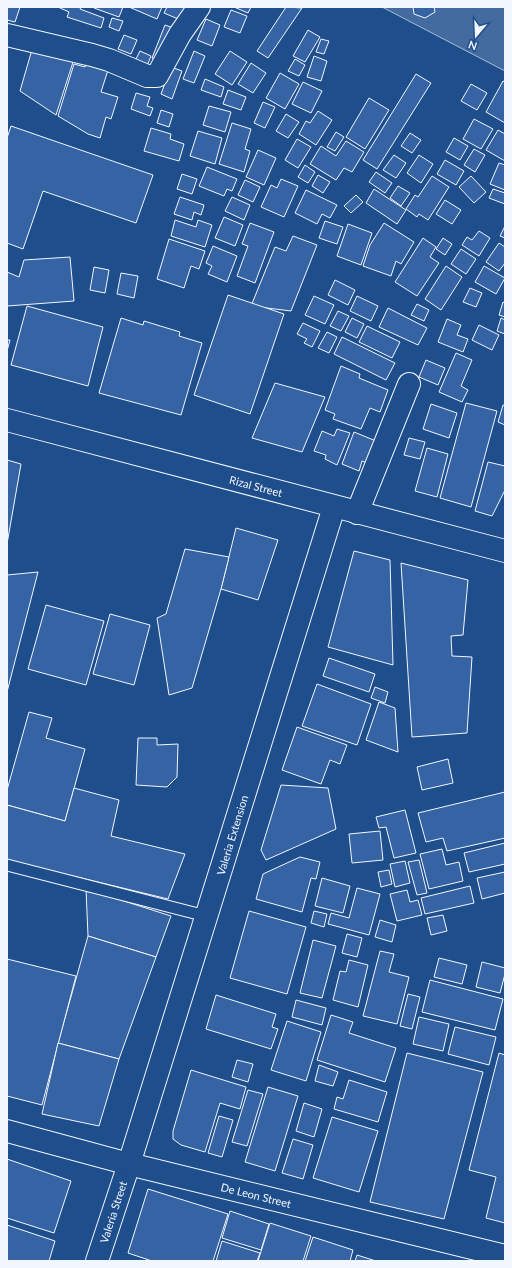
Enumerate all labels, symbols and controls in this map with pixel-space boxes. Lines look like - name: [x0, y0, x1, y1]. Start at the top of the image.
- north arrow: [456, 16, 496, 56]
- text: N: [466, 38, 479, 53]
- street label: Rizal Street: [228, 473, 284, 499]
- street label: Valeria Extension: [214, 793, 250, 877]
- street label: Valeria Street: [97, 1179, 129, 1245]
- street label: De Leon Street: [219, 1180, 293, 1210]

